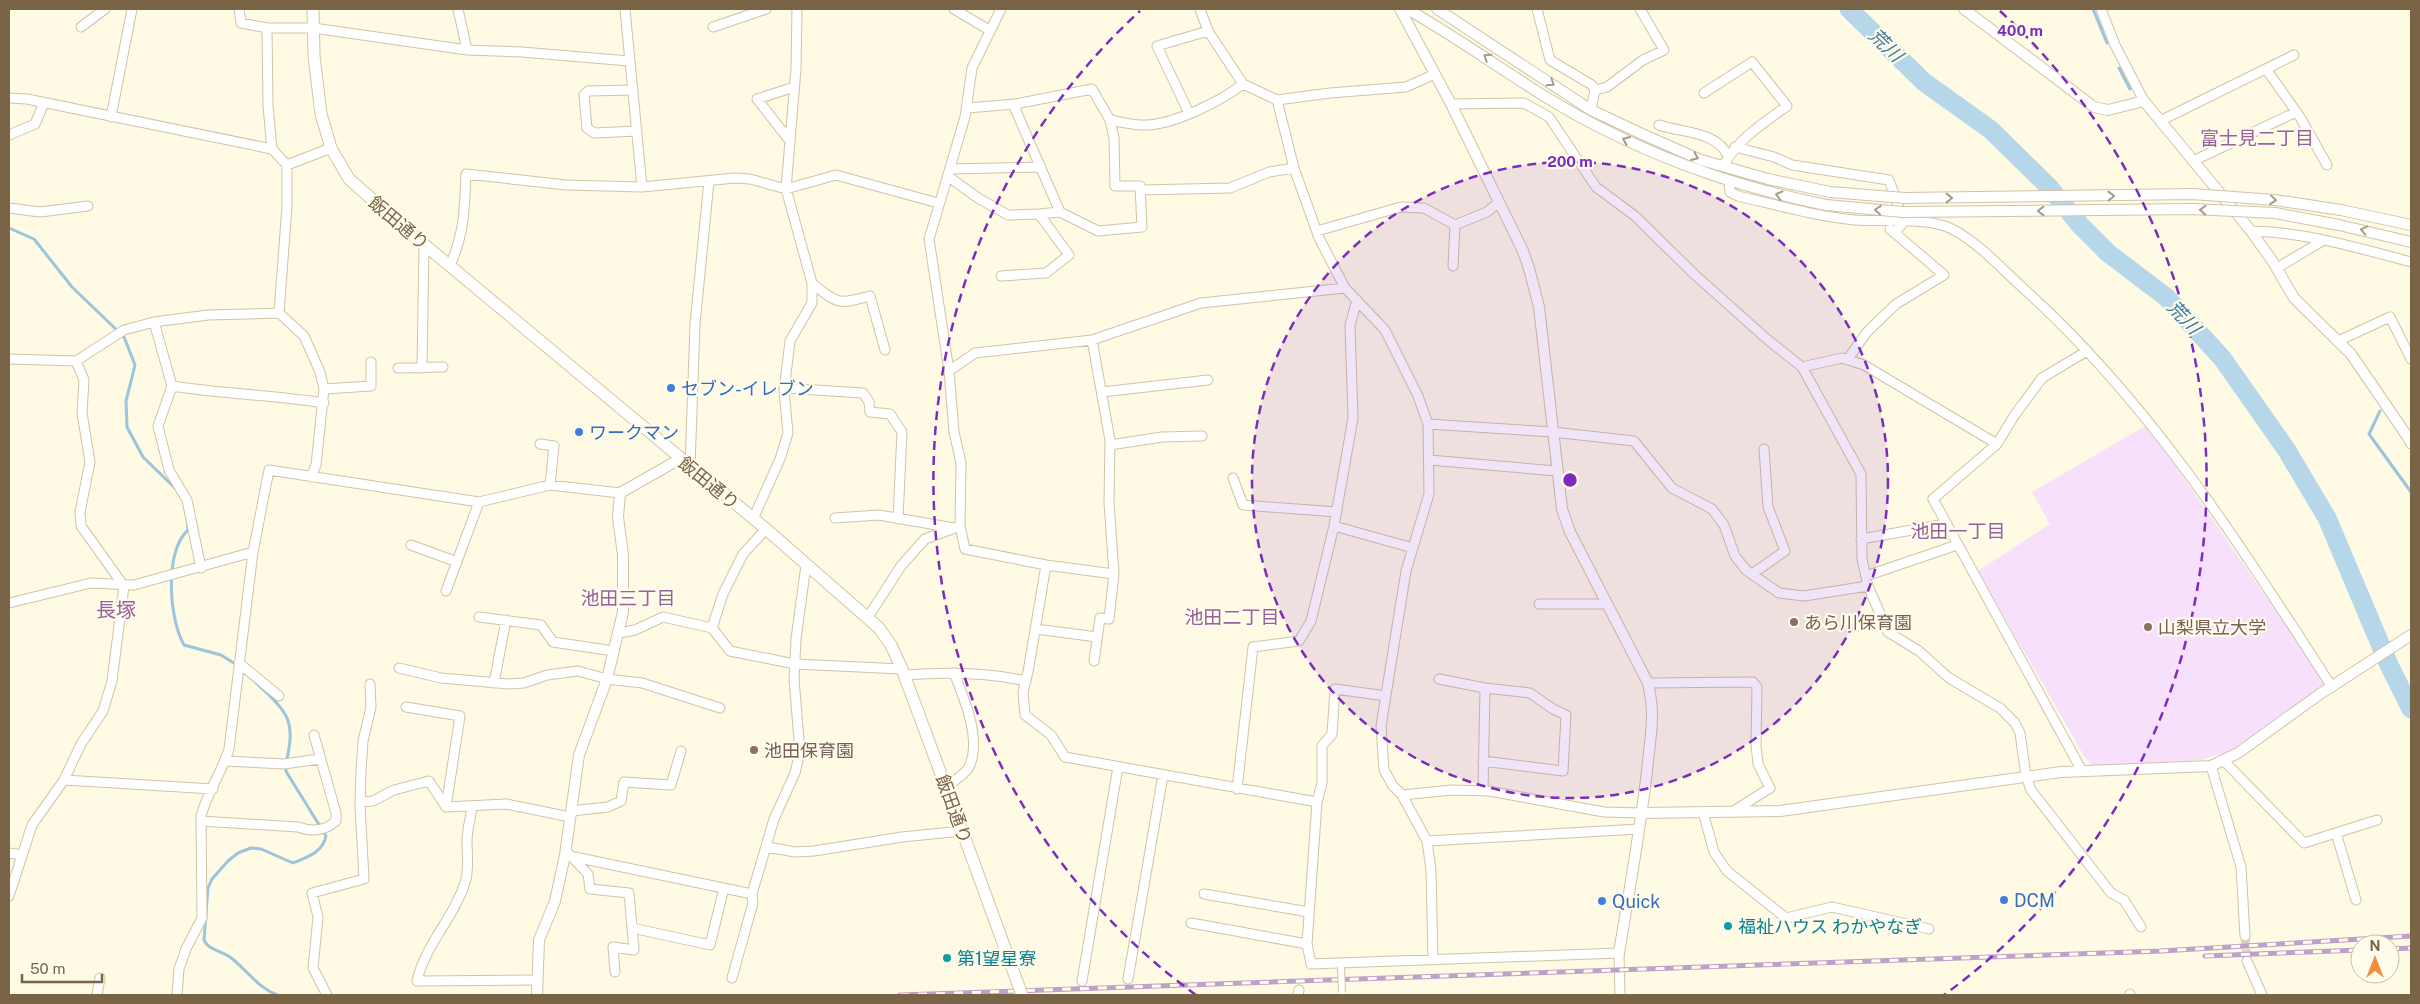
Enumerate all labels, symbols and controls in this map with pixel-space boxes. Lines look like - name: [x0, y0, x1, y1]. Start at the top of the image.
- text: 400 m: [1997, 22, 2043, 39]
- water label: 荒川: [1865, 24, 1909, 67]
- one-way arrow: [1483, 54, 1492, 63]
- one-way arrow: [1545, 77, 1555, 86]
- district label: 富士見二丁目: [2200, 127, 2314, 149]
- one-way arrow: [1622, 135, 1631, 146]
- one-way arrow: [1690, 151, 1699, 162]
- text: 200 m: [1547, 153, 1593, 170]
- one-way arrow: [1774, 190, 1783, 201]
- one-way arrow: [2108, 191, 2115, 201]
- street label: 飯田通り: [365, 192, 433, 254]
- one-way arrow: [1945, 193, 1953, 203]
- one-way arrow: [2270, 194, 2278, 205]
- one-way arrow: [1874, 204, 1882, 215]
- one-way arrow: [2199, 204, 2207, 215]
- one-way arrow: [2036, 206, 2044, 216]
- one-way arrow: [2359, 225, 2368, 236]
- water label: 荒川: [2163, 296, 2206, 340]
- place label: セブン-イレブン: [681, 378, 814, 399]
- marker: セブン-イレブン: [665, 382, 677, 394]
- place label: ワークマン: [589, 422, 679, 443]
- marker: ワークマン: [573, 426, 585, 438]
- street label: 飯田通り: [674, 452, 744, 514]
- centre of rings: [1561, 471, 1579, 489]
- district label: 池田一丁目: [1910, 520, 2006, 542]
- district label: 池田三丁目: [580, 587, 676, 609]
- district label: 長塚: [96, 598, 136, 622]
- district label: 池田二丁目: [1184, 606, 1280, 628]
- place label: あら川保育園: [1804, 612, 1912, 633]
- marker: あら川保育園: [1788, 616, 1800, 628]
- place label: 山梨県立大学: [2158, 617, 2266, 638]
- marker: 山梨県立大学: [2142, 621, 2154, 633]
- place label: 池田保育園: [764, 740, 854, 761]
- marker: 池田保育園: [748, 744, 760, 756]
- street label: 飯田通り: [932, 772, 976, 846]
- place label: DCM: [2014, 890, 2055, 911]
- place label: Quick: [1612, 891, 1660, 912]
- marker: DCM: [1998, 894, 2010, 906]
- marker: Quick: [1596, 895, 1608, 907]
- place label: 福祉ハウス わかやなぎ: [1738, 916, 1922, 937]
- marker: 福祉ハウス わかやなぎ: [1722, 920, 1734, 932]
- north arrow: [2350, 934, 2400, 984]
- text: N: [2370, 938, 2380, 954]
- place label: 第1望星寮: [957, 948, 1036, 969]
- scale bar: [22, 952, 102, 984]
- marker: 第1望星寮: [941, 952, 953, 964]
- text: 50 m: [30, 960, 65, 977]

